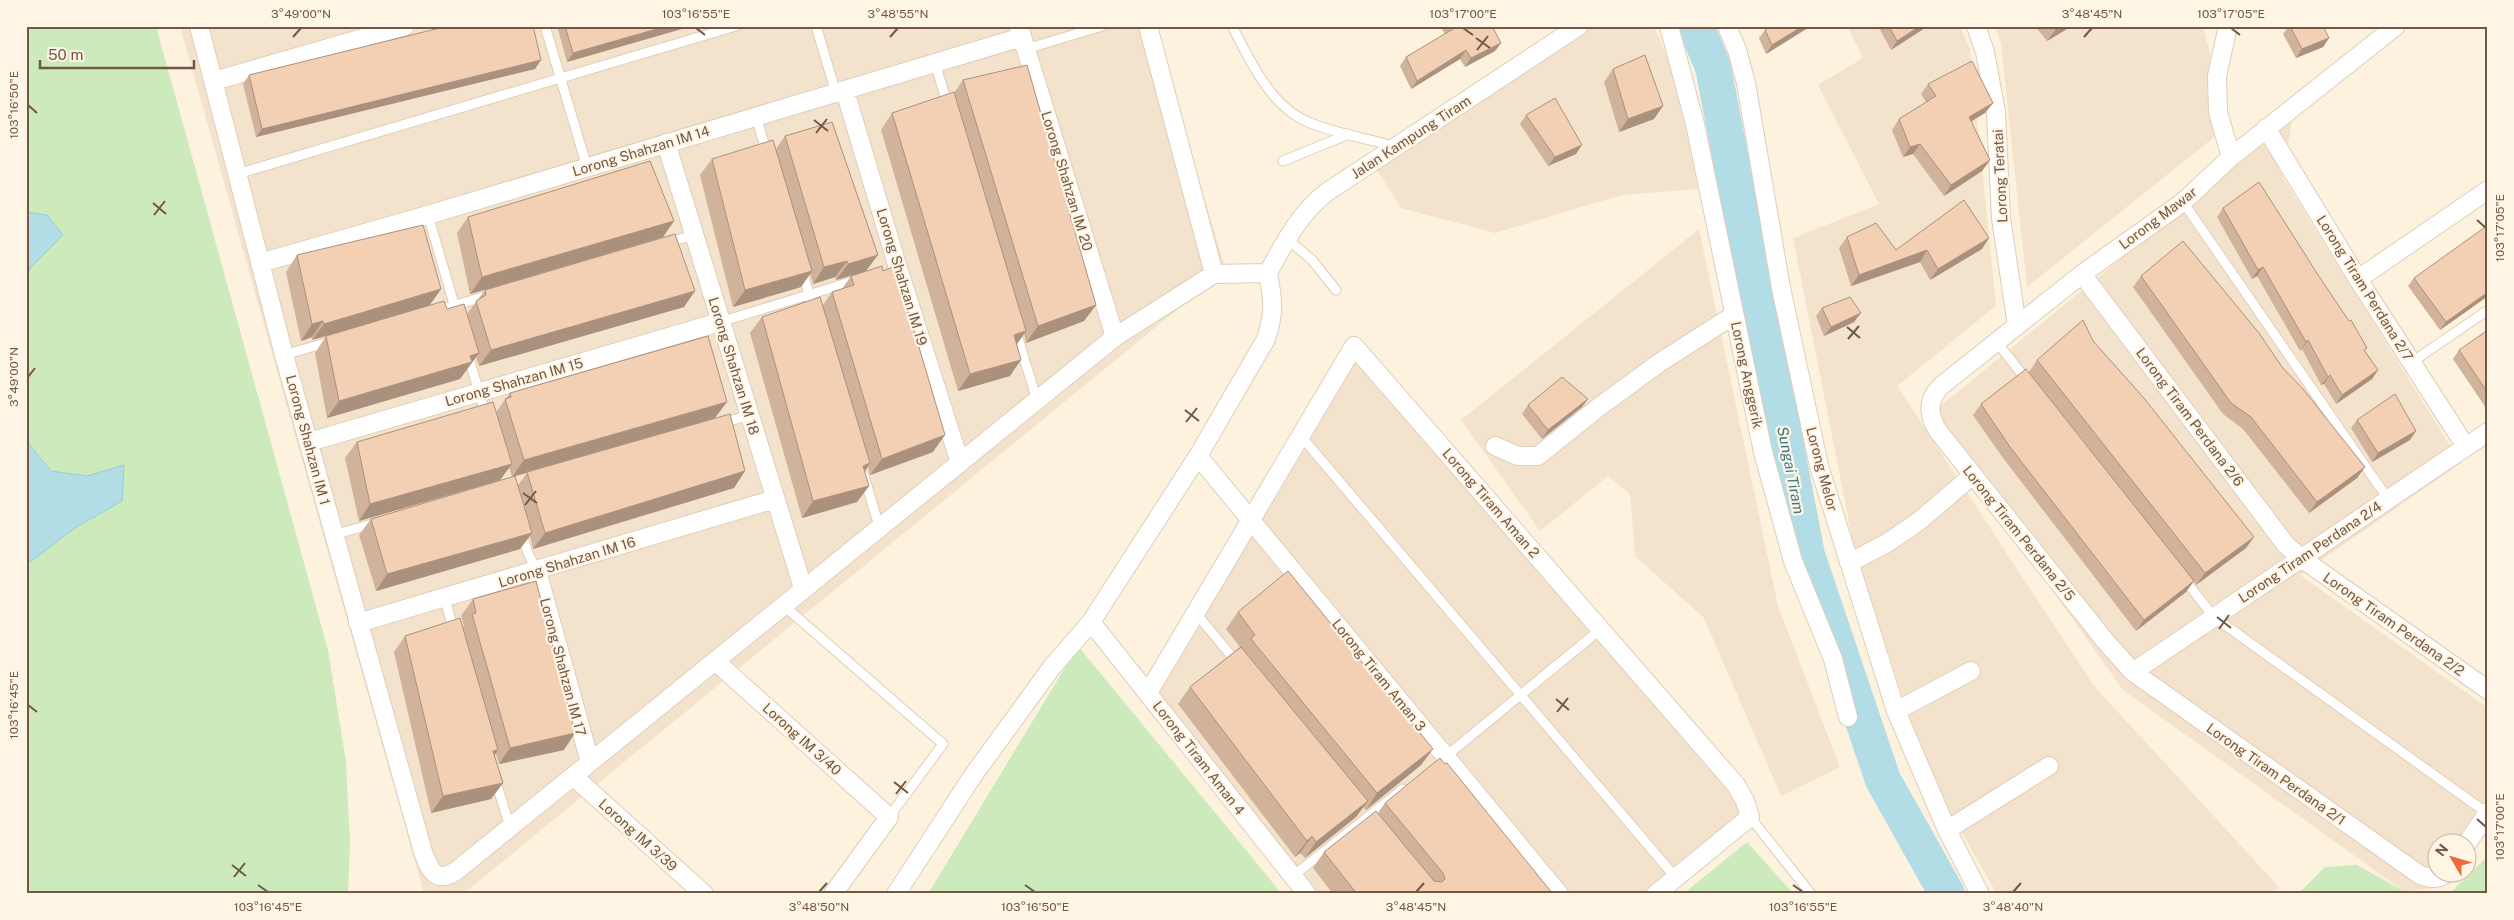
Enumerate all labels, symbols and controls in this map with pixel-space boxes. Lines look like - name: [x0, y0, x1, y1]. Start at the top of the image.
- text: 3°49'00"N: [271, 7, 331, 21]
- text: 103°16'55"E: [662, 7, 730, 21]
- text: 3°48'55"N: [868, 7, 928, 21]
- text: 103°17'00"E: [1429, 7, 1497, 21]
- text: 3°48'45"N: [2062, 7, 2122, 21]
- text: 103°17'05"E: [2197, 7, 2265, 21]
- scale bar: [40, 38, 194, 70]
- text: 50 m: [48, 46, 83, 63]
- text: 103°16'50"E: [7, 71, 21, 139]
- street label: Jalan Kampung Tiram: [1348, 92, 1474, 182]
- street label: Lorong Shahzan IM 20: [1038, 109, 1096, 253]
- street label: Lorong Shahzan IM 14: [570, 122, 712, 180]
- street label: Lorong Teratai: [1990, 129, 2010, 223]
- street label: Lorong Mawar: [2116, 184, 2200, 252]
- text: 103°17'05"E: [2493, 194, 2507, 262]
- street label: Lorong Shahzan IM 19: [873, 206, 931, 348]
- street label: Lorong Tiram Perdana 2/7: [2314, 212, 2416, 364]
- street label: Lorong Shahzan IM 18: [705, 295, 763, 437]
- street label: Lorong Anggerik: [1728, 320, 1766, 430]
- street label: Lorong Tiram Perdana 2/6: [2133, 345, 2247, 489]
- text: 3°49'00"N: [7, 347, 21, 407]
- street label: Lorong Shahzan IM 15: [443, 355, 585, 409]
- street label: Lorong Shahzan IM 1: [283, 373, 333, 507]
- water label: Sungai Tiram: [1774, 425, 1808, 515]
- street label: Lorong Melor: [1803, 425, 1841, 513]
- street label: Lorong Tiram Aman 2: [1439, 445, 1543, 561]
- street label: Lorong Tiram Perdana 2/5: [1960, 462, 2078, 604]
- street label: Lorong Tiram Perdana 2/4: [2235, 498, 2385, 606]
- street label: Lorong Shahzan IM 16: [496, 533, 638, 590]
- street label: Lorong Tiram Perdana 2/2: [2320, 569, 2468, 679]
- street label: Lorong Shahzan IM 17: [537, 596, 589, 738]
- street label: Lorong Tiram Aman 3: [1329, 616, 1429, 734]
- text: 103°16'45"E: [7, 671, 21, 739]
- street label: Lorong Tiram Aman 4: [1150, 698, 1248, 818]
- street label: Lorong IM 3/40: [759, 700, 845, 778]
- street label: Lorong Tiram Perdana 2/1: [2203, 720, 2349, 828]
- text: 103°17'00"E: [2493, 793, 2507, 861]
- street label: Lorong IM 3/39: [595, 796, 681, 875]
- north arrow: [2426, 832, 2476, 882]
- text: N: [2432, 841, 2451, 859]
- text: 103°16'45"E: [234, 900, 302, 914]
- text: 3°48'50"N: [789, 900, 849, 914]
- text: 103°16'50"E: [1001, 900, 1069, 914]
- text: 3°48'45"N: [1386, 900, 1446, 914]
- text: 103°16'55"E: [1769, 900, 1837, 914]
- text: 3°48'40"N: [1983, 900, 2043, 914]

